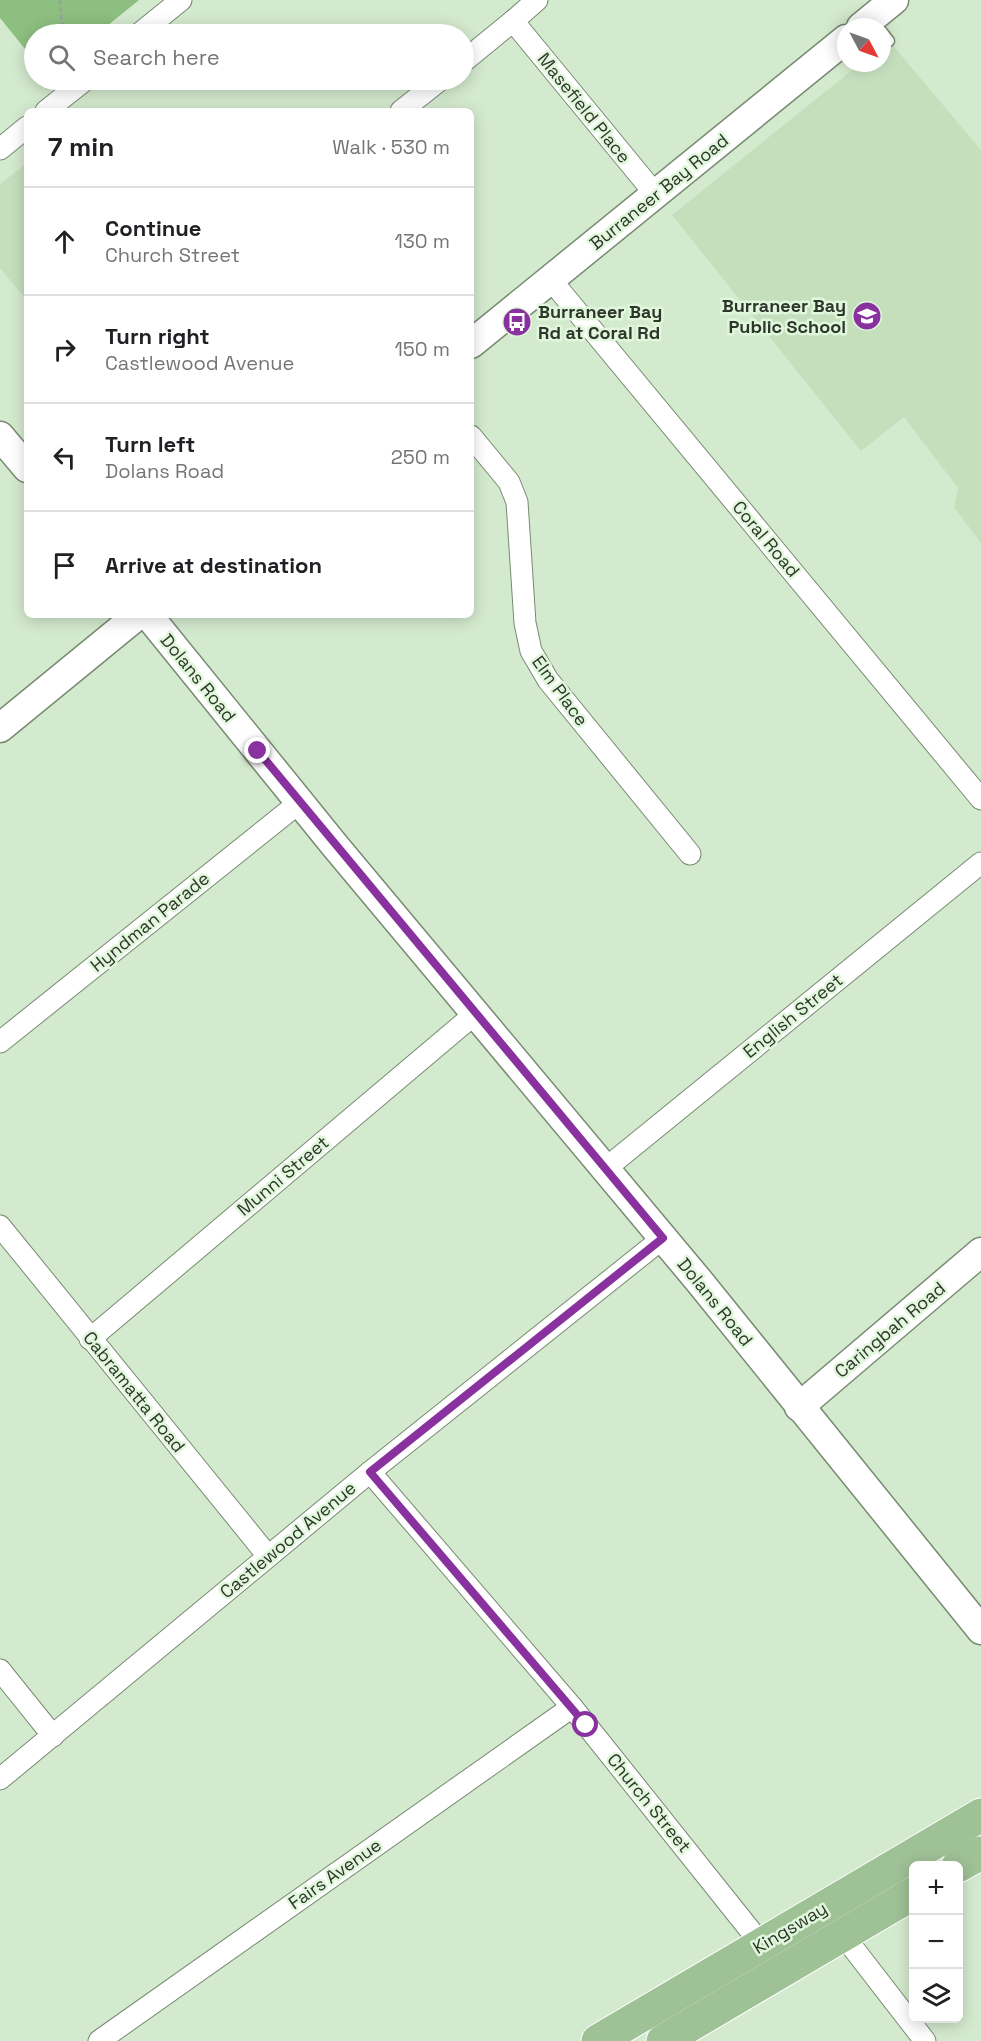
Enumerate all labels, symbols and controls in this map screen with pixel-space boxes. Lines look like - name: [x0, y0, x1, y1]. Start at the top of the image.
- north arrow: [837, 18, 891, 72]
- search box: [24, 24, 474, 90]
- icon: search: [45, 41, 78, 74]
- text: Search here: [93, 43, 220, 71]
- street label: Masefield Place: [533, 48, 636, 168]
- street label: Burraneer Bay Road: [585, 129, 733, 255]
- text: 7 min: [48, 130, 114, 164]
- text: Walk · 530 m: [332, 134, 450, 160]
- text: Continue: [105, 214, 201, 242]
- icon: ahead: [48, 225, 81, 258]
- text: 130 m: [394, 228, 450, 254]
- text: Church Street: [105, 242, 240, 268]
- place label: Burraneer Bay Public School: [722, 294, 846, 338]
- place label: Burraneer Bay Rd at Coral Rd: [538, 300, 662, 344]
- school or university icon: Burraneer Bay Public School: [851, 300, 883, 332]
- bus stop icon: Burraneer Bay Rd at Coral Rd: [501, 306, 533, 338]
- text: Turn right: [105, 322, 210, 350]
- icon: right: [48, 333, 81, 366]
- text: 150 m: [395, 336, 450, 362]
- text: Castlewood Avenue: [105, 350, 294, 376]
- text: Turn left: [105, 430, 195, 458]
- icon: left: [48, 441, 81, 474]
- text: 250 m: [391, 444, 450, 470]
- text: Dolans Road: [105, 458, 224, 484]
- street label: Coral Road: [728, 496, 805, 582]
- icon: arrive: [48, 549, 81, 582]
- text: Arrive at destination: [105, 551, 322, 579]
- street label: Dolans Road: [156, 629, 241, 727]
- street label: Elm Place: [527, 651, 594, 730]
- route end: [244, 737, 270, 763]
- street label: Hyndman Parade: [85, 866, 214, 977]
- street label: English Street: [738, 968, 847, 1063]
- street label: Munni Street: [232, 1131, 333, 1221]
- street label: Dolans Road: [673, 1253, 758, 1351]
- street label: Caringbah Road: [830, 1277, 950, 1383]
- street label: Cabramatta Road: [78, 1326, 190, 1457]
- street label: Castlewood Avenue: [215, 1476, 360, 1603]
- route start: [572, 1711, 598, 1737]
- street label: Church Street: [602, 1748, 697, 1857]
- street label: Fairs Avenue: [284, 1833, 386, 1914]
- map controls: [909, 1861, 963, 2023]
- button: +: [909, 1861, 963, 1915]
- street label: Kingsway: [748, 1896, 831, 1959]
- button: −: [909, 1915, 963, 1969]
- button: layers: [909, 1969, 963, 2023]

